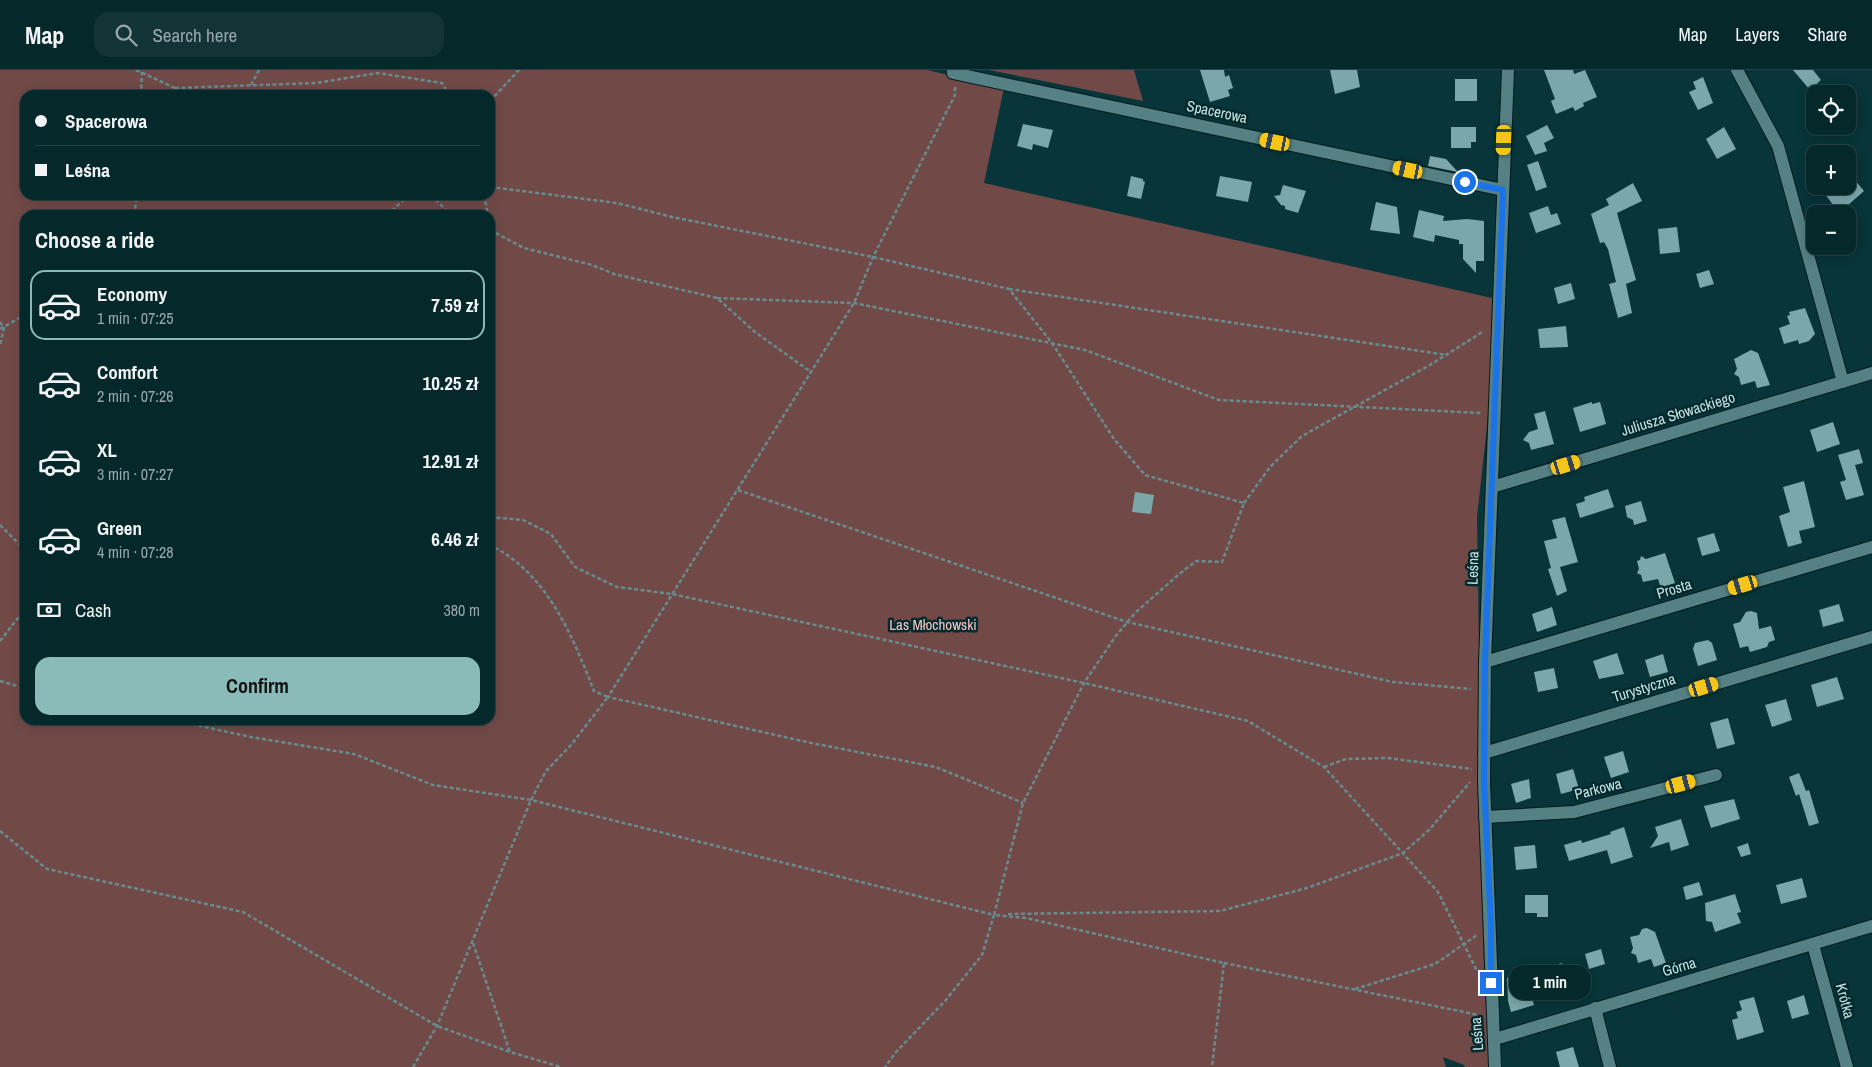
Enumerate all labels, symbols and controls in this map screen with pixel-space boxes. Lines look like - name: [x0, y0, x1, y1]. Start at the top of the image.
- search box: [94, 12, 444, 57]
- text: Map: [25, 19, 64, 51]
- icon: search: [112, 21, 140, 49]
- text: Search here: [152, 22, 237, 48]
- text: Map: [1679, 22, 1707, 47]
- text: Layers: [1735, 22, 1780, 47]
- text: Share: [1808, 22, 1847, 47]
- map controls: [1806, 85, 1856, 255]
- button: locate: [1806, 85, 1856, 135]
- street label: Spacerowa: [1185, 95, 1250, 128]
- text: Spacerowa: [65, 108, 147, 134]
- car: [1495, 125, 1512, 155]
- car: [1258, 132, 1291, 152]
- button: +: [1806, 145, 1856, 195]
- text: Leśna: [65, 157, 110, 183]
- car: [1391, 160, 1424, 180]
- route start: [1454, 171, 1476, 193]
- button: −: [1806, 205, 1856, 255]
- text: Choose a ride: [35, 225, 154, 255]
- text: Economy: [97, 281, 167, 307]
- icon: car: [37, 283, 82, 328]
- text: 7.59 zł: [431, 292, 478, 318]
- text: 1 min · 07:25: [97, 307, 174, 329]
- text: Comfort: [97, 359, 158, 385]
- icon: car: [37, 361, 82, 406]
- text: 10.25 zł: [423, 370, 478, 396]
- text: 2 min · 07:26: [97, 385, 174, 407]
- street label: Juliusza Słowackiego: [1618, 386, 1738, 441]
- text: XL: [97, 437, 117, 463]
- icon: car: [37, 439, 82, 484]
- text: 12.91 zł: [423, 448, 478, 474]
- car: [1549, 453, 1582, 477]
- text: 3 min · 07:27: [97, 463, 174, 485]
- text: Green: [97, 515, 142, 541]
- icon: car: [37, 517, 82, 562]
- text: 6.46 zł: [431, 526, 478, 552]
- text: 4 min · 07:28: [97, 541, 174, 563]
- street label: Leśna: [1461, 551, 1484, 585]
- street label: Prosta: [1654, 573, 1694, 604]
- car: [1726, 573, 1759, 597]
- icon: cash: [35, 596, 63, 624]
- text: Cash: [75, 597, 111, 623]
- text: 380 m: [444, 599, 480, 621]
- park label: Las Młochowski: [889, 614, 977, 635]
- button: Confirm: [35, 657, 480, 715]
- street label: Turystyczna: [1610, 668, 1678, 707]
- car: [1687, 675, 1720, 699]
- street label: Parkowa: [1572, 773, 1624, 804]
- car: [1664, 773, 1697, 795]
- street label: Górna: [1660, 952, 1698, 981]
- callout: 1 min: [1508, 966, 1591, 1000]
- text: 1 min: [1533, 971, 1567, 993]
- route end: [1480, 972, 1502, 994]
- street label: Krótka: [1831, 981, 1860, 1021]
- street label: Leśna: [1465, 1016, 1488, 1051]

